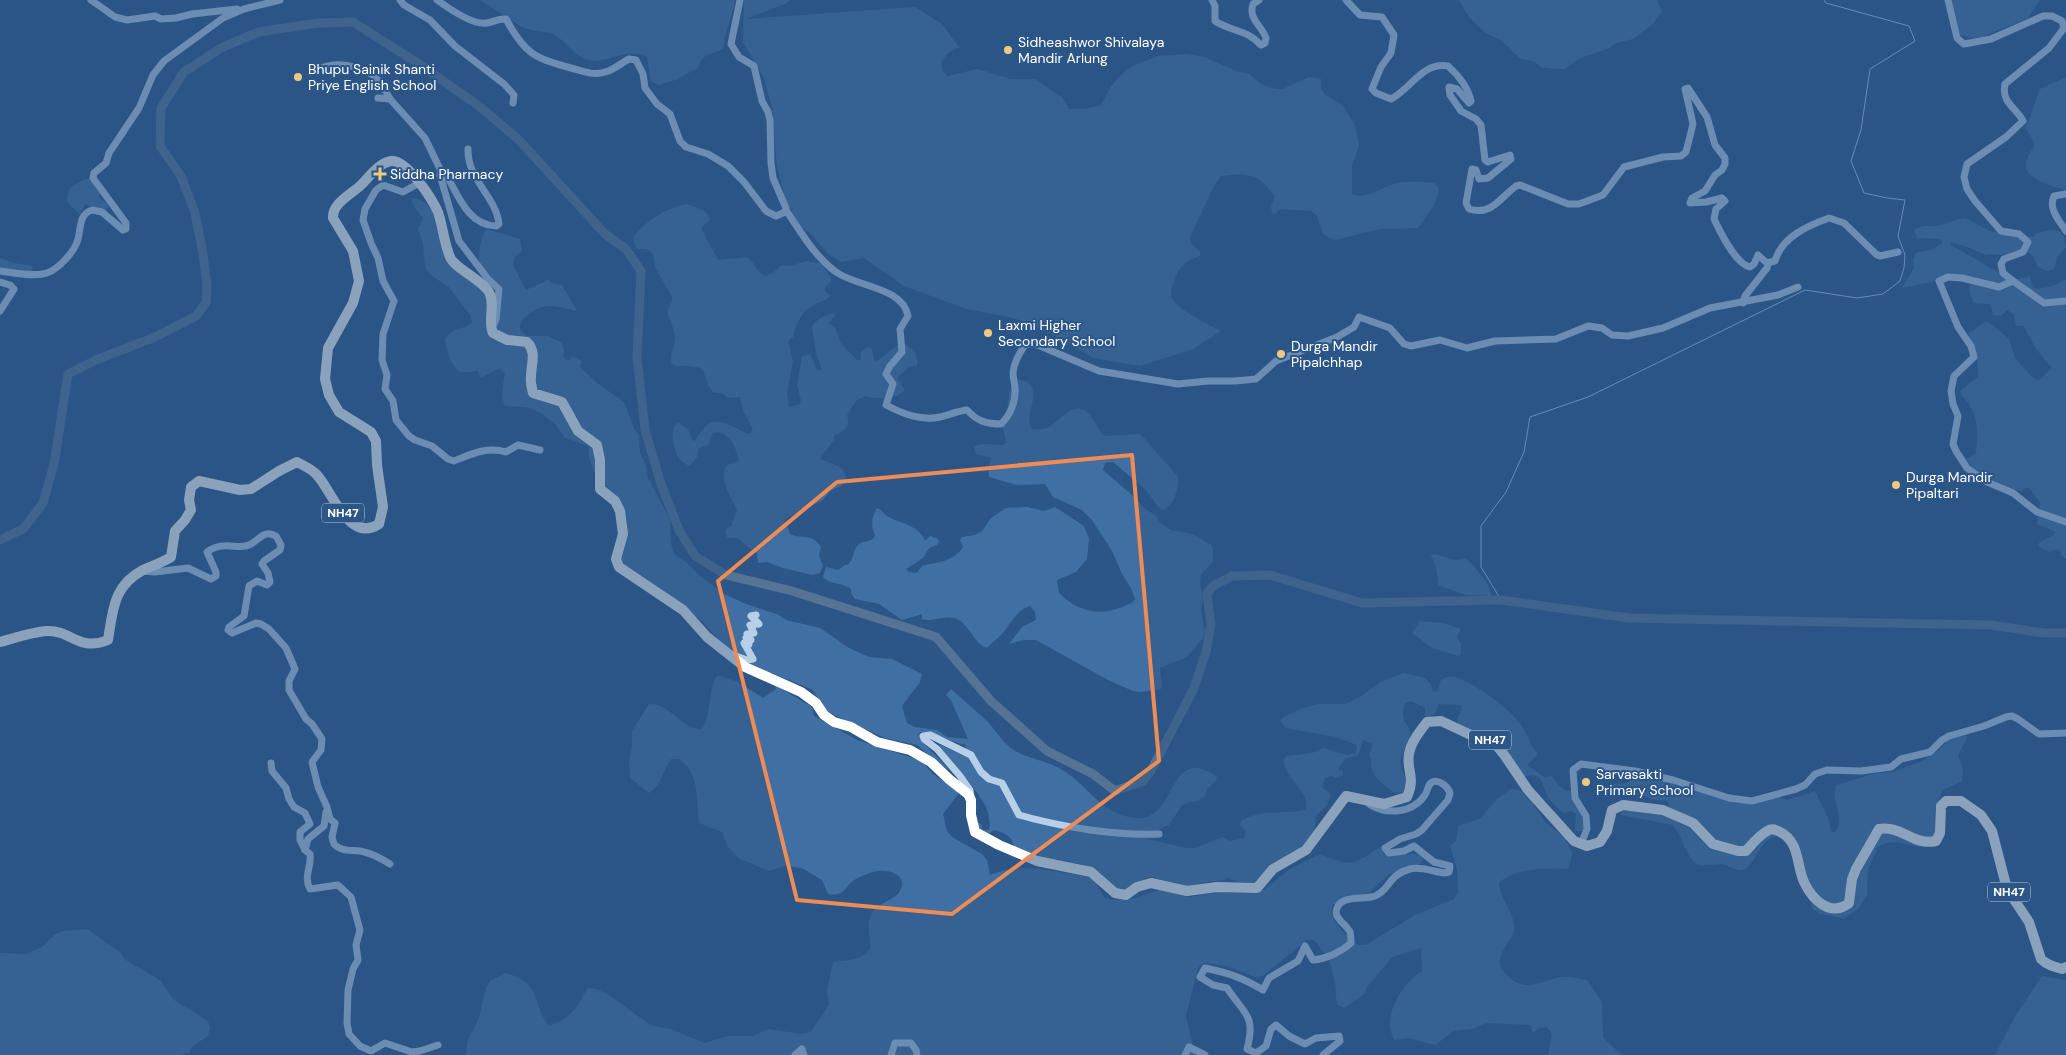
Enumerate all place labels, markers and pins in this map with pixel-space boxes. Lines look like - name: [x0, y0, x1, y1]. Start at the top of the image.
- place label: Sidheashwor Shivalaya Mandir Arlung: [1018, 33, 1164, 67]
- marker: Sidheashwor Shivalaya Mandir Arlung: [1002, 44, 1014, 56]
- place label: Bhupu Sainik Shanti Priye English School: [308, 60, 436, 94]
- marker: Bhupu Sainik Shanti Priye English School: [292, 71, 304, 83]
- place label: Siddha Pharmacy: [390, 165, 503, 183]
- marker: Siddha Pharmacy: [374, 168, 386, 180]
- place label: Laxmi Higher Secondary School: [998, 316, 1115, 350]
- marker: Laxmi Higher Secondary School: [982, 327, 994, 339]
- place label: Durga Mandir Pipalchhap: [1291, 337, 1378, 371]
- marker: Durga Mandir Pipalchhap: [1275, 348, 1287, 360]
- place label: Durga Mandir Pipaltari: [1906, 468, 1993, 502]
- marker: Durga Mandir Pipaltari: [1890, 479, 1902, 491]
- place label: Sarvasakti Primary School: [1596, 765, 1693, 799]
- marker: Sarvasakti Primary School: [1580, 776, 1592, 788]

